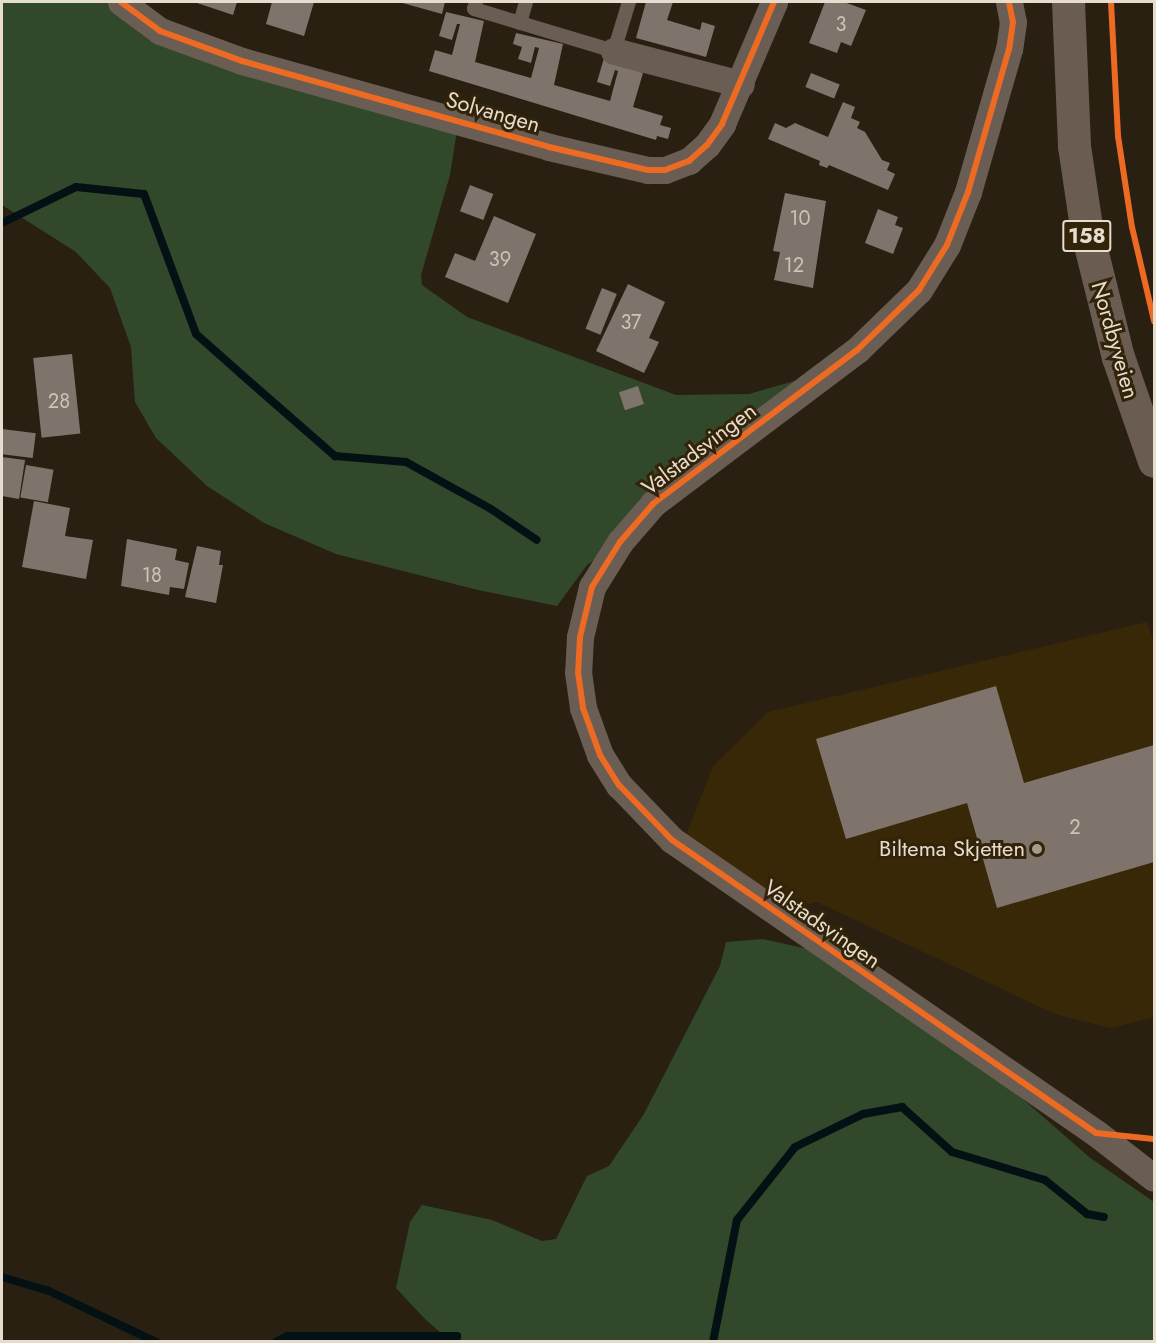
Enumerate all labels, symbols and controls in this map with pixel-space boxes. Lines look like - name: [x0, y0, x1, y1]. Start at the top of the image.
- house number: 3: [836, 12, 846, 36]
- street label: Solvangen: [443, 86, 543, 138]
- house number: 10: [790, 206, 810, 230]
- road number: 158: [1062, 218, 1112, 254]
- house number: 39: [489, 247, 511, 271]
- house number: 12: [784, 253, 804, 277]
- street label: Nordbyveien: [1086, 278, 1144, 402]
- house number: 37: [620, 310, 642, 334]
- house number: 28: [48, 389, 70, 413]
- street label: Valstadsvingen: [637, 397, 761, 501]
- house number: 18: [142, 563, 162, 587]
- house number: 2: [1069, 815, 1081, 839]
- place label: Biltema Skjetten: [879, 836, 1025, 862]
- marker: Biltema Skjetten: [1030, 842, 1044, 856]
- street label: Valstadsvingen: [759, 874, 885, 974]

